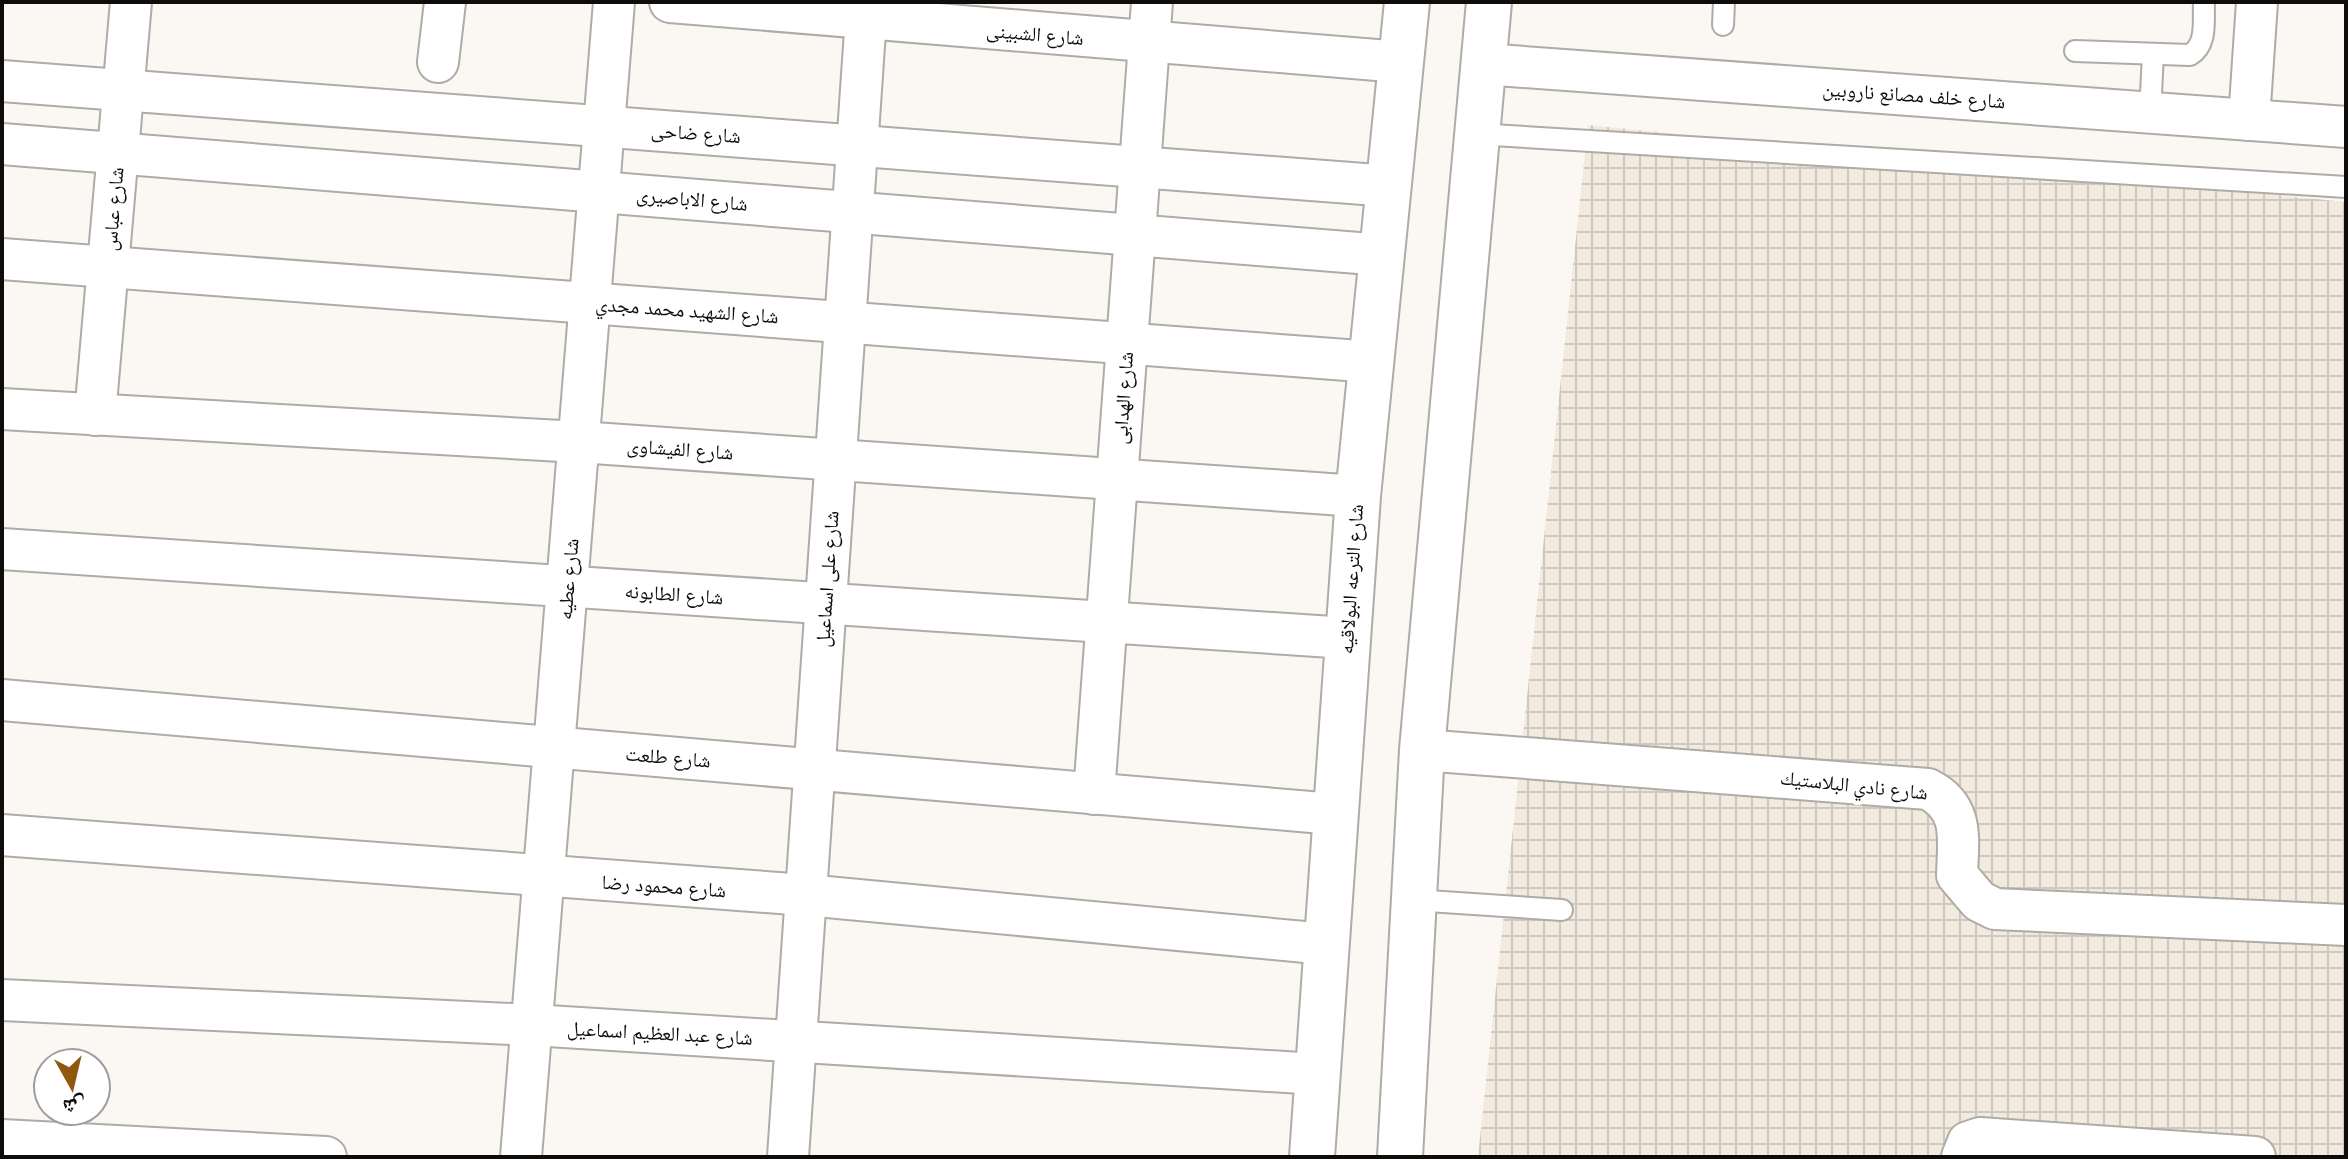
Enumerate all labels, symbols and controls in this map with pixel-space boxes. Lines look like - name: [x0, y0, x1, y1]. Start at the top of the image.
- street label: شارع الشبينى: [985, 18, 1085, 51]
- street label: شارع خلف مصانع ناروبين: [1822, 77, 2006, 114]
- street label: شارع ضاحى: [650, 118, 742, 149]
- street label: شارع عباس: [97, 166, 130, 252]
- street label: شارع الاباصيرى: [635, 182, 749, 217]
- street label: شارع الشهيد محمد مجدي: [594, 292, 779, 332]
- street label: شارع الهدابى: [1108, 351, 1139, 445]
- street label: شارع الفيشاوى: [626, 433, 734, 466]
- street label: شارع الترعه البولاقيه: [1334, 503, 1369, 655]
- street label: شارع على اسماعيل: [810, 510, 845, 648]
- street label: شارع عطيه: [552, 537, 585, 621]
- street label: شارع الطابونه: [624, 579, 724, 610]
- street label: شارع طلعت: [624, 741, 712, 774]
- street label: شارع نادي البلاستيك: [1779, 765, 1929, 809]
- street label: شارع محمود رضا: [601, 870, 727, 903]
- street label: شارع عبد العظيم اسماعيل: [566, 1016, 754, 1052]
- north arrow: [32, 1047, 112, 1127]
- text: ش: [61, 1091, 88, 1121]

